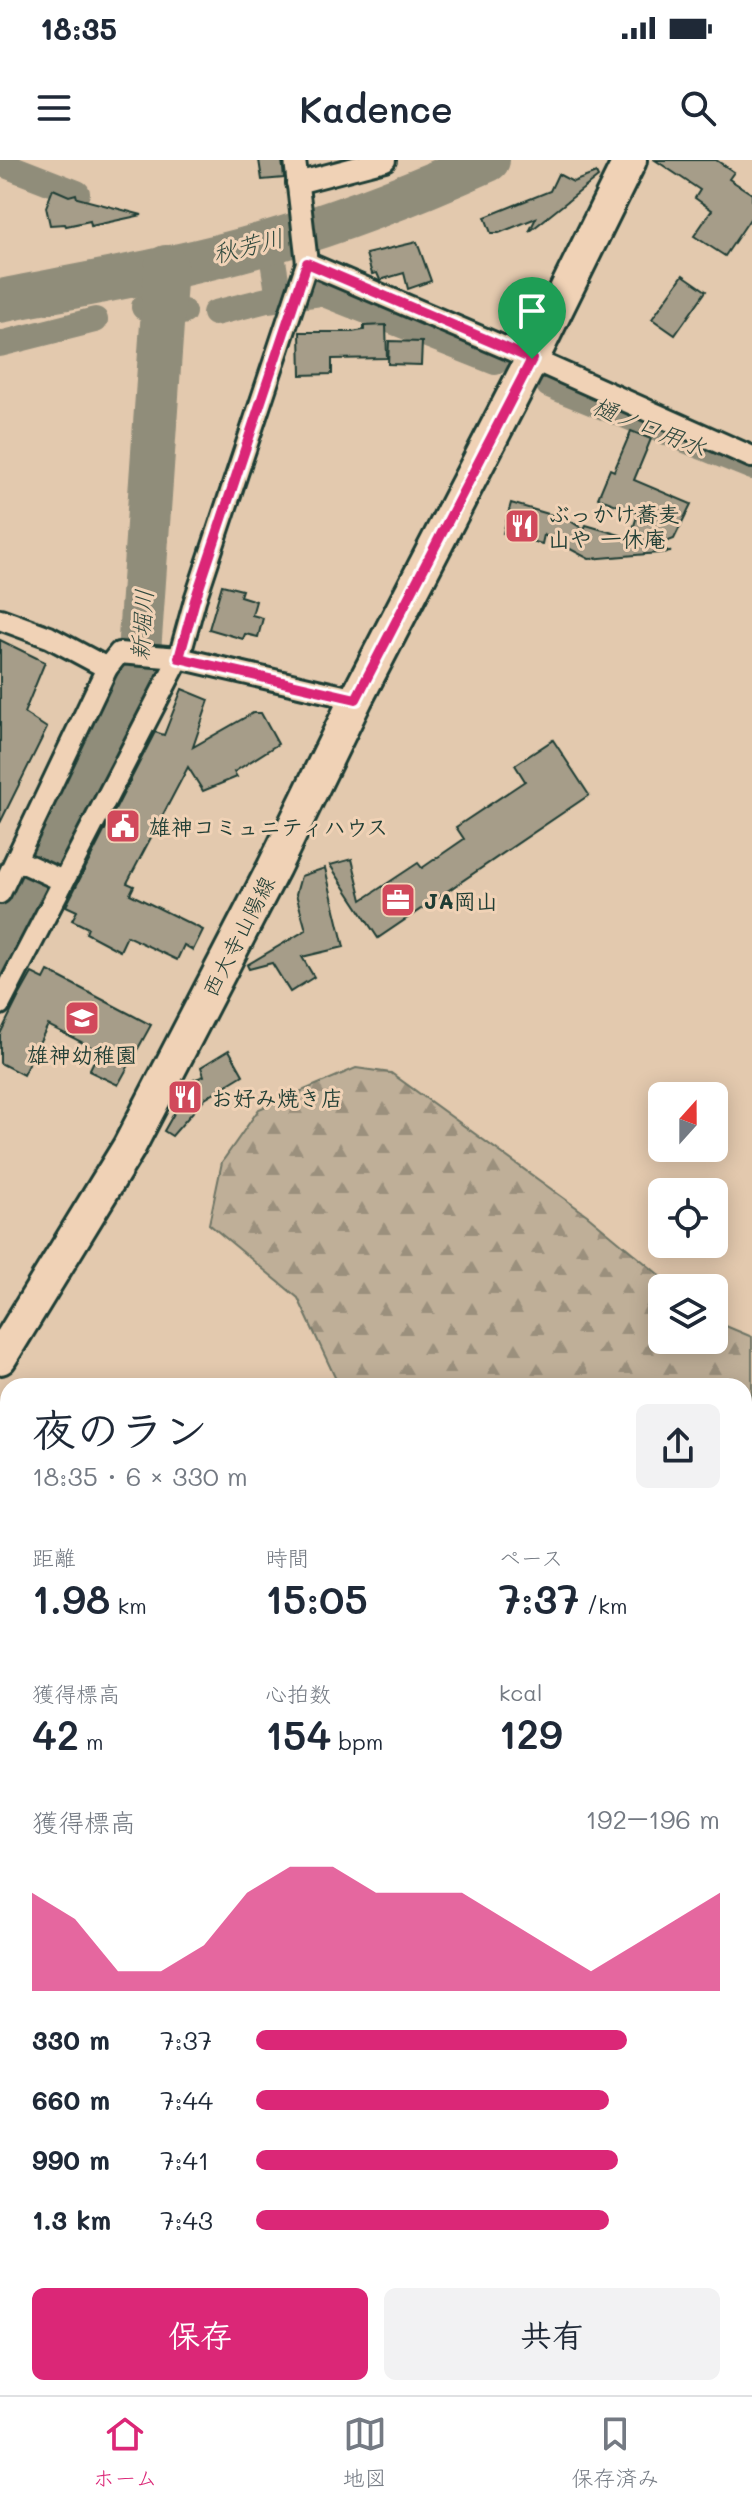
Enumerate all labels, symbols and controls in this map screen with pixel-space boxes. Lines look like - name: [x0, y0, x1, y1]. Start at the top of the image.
- text: 18:35: [40, 8, 117, 48]
- text: Kadence: [299, 85, 453, 132]
- icon: menu: [32, 86, 76, 130]
- icon: search: [676, 86, 720, 130]
- water label: 秋芳川: [209, 221, 287, 269]
- pin: [498, 277, 566, 359]
- icon: arrive: [510, 289, 554, 333]
- water label: 樋ノ口用水: [589, 389, 711, 463]
- place label: ぶっかけ蕎麦 山や 一休庵: [548, 499, 680, 553]
- restaurant icon: ぶっかけ蕎麦 山や 一休庵: [503, 507, 541, 545]
- water label: 新堀川: [123, 588, 159, 662]
- public building icon: 雄神コミュニティハウス: [104, 807, 142, 845]
- place label: 雄神コミュニティハウス: [149, 812, 388, 841]
- street label: 西大寺山陽線: [195, 871, 281, 1001]
- office icon: JA岡山: [379, 881, 417, 919]
- place label: JA岡山: [424, 886, 498, 915]
- school or university icon: 雄神幼稚園: [63, 999, 101, 1037]
- place label: 雄神幼稚園: [27, 1040, 137, 1069]
- restaurant icon: お好み焼き店: [166, 1078, 204, 1116]
- north arrow: [648, 1082, 728, 1162]
- map controls: [648, 1082, 728, 1354]
- place label: お好み焼き店: [211, 1083, 343, 1112]
- button: locate: [648, 1178, 728, 1258]
- button: layers: [648, 1274, 728, 1354]
- text: 夜のラン: [32, 1400, 208, 1457]
- button: share: [636, 1404, 720, 1488]
- text: 18:35 · 6 × 330 m: [32, 1459, 248, 1493]
- text: 距離: [32, 1543, 76, 1572]
- text: 時間: [265, 1543, 309, 1572]
- text: ペース: [499, 1543, 563, 1572]
- text: 1.98: [32, 1572, 110, 1624]
- text: 15:05: [265, 1572, 368, 1624]
- text: 7:37: [499, 1572, 580, 1624]
- text: km: [110, 1591, 147, 1620]
- text: /km: [580, 1591, 627, 1620]
- text: kcal: [499, 1678, 543, 1707]
- text: 獲得標高: [32, 1679, 120, 1708]
- text: 心拍数: [265, 1679, 331, 1708]
- text: 129: [499, 1707, 563, 1759]
- text: 42: [32, 1708, 79, 1760]
- text: 154: [265, 1708, 331, 1760]
- text: m: [79, 1727, 104, 1756]
- text: bpm: [331, 1727, 383, 1756]
- text: 192–196 m: [586, 1802, 720, 1836]
- text: 獲得標高: [32, 1805, 136, 1839]
- text: 330 m: [32, 2023, 110, 2057]
- text: 7:37: [160, 2023, 212, 2057]
- text: 660 m: [32, 2083, 110, 2117]
- text: 7:44: [160, 2083, 213, 2117]
- text: 990 m: [32, 2143, 110, 2177]
- text: 7:41: [160, 2143, 209, 2177]
- text: 1.3 km: [32, 2203, 111, 2237]
- text: 7:43: [160, 2203, 213, 2237]
- button: 保存: [32, 2288, 368, 2380]
- button: 共有: [384, 2288, 720, 2380]
- tab: ホーム: [92, 2412, 158, 2492]
- tab: 地図: [343, 2412, 387, 2492]
- tab: 保存済み: [571, 2412, 660, 2492]

